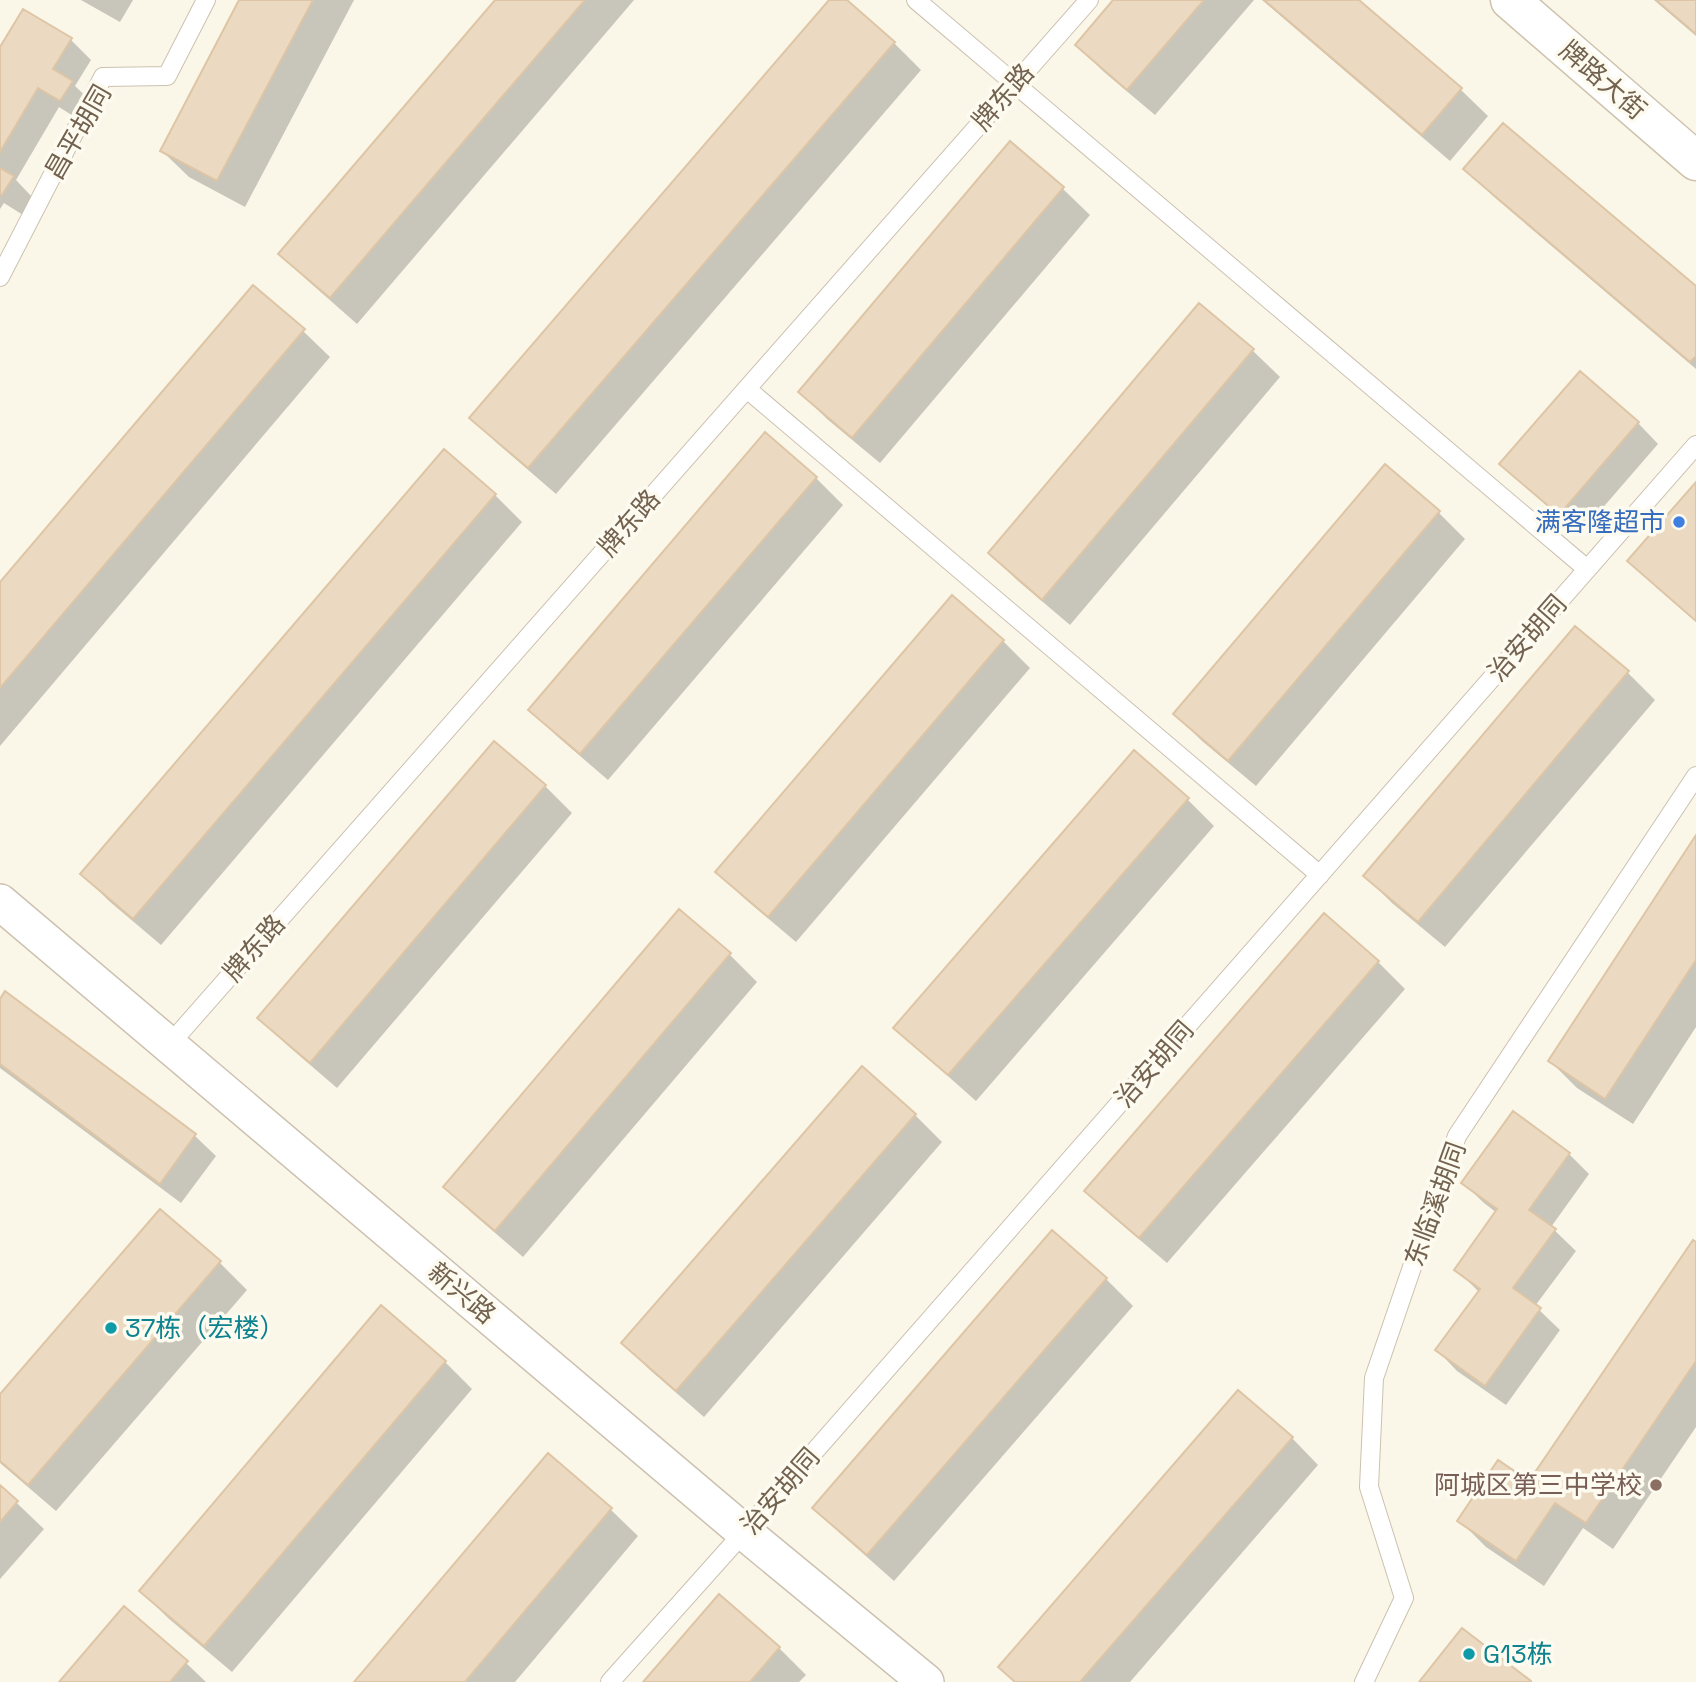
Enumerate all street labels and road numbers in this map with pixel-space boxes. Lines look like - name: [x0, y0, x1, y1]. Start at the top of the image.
- street label: 牌路大街: [1553, 33, 1653, 127]
- street label: 牌东路: [965, 56, 1041, 138]
- street label: 昌平胡同: [37, 78, 119, 186]
- street label: 牌东路: [591, 482, 667, 564]
- street label: 治安胡同: [1480, 588, 1574, 688]
- street label: 牌东路: [216, 907, 292, 989]
- street label: 治安胡同: [1107, 1014, 1201, 1114]
- street label: 东临溪胡同: [1397, 1137, 1473, 1271]
- street label: 新兴路: [421, 1255, 503, 1331]
- street label: 治安胡同: [733, 1441, 827, 1541]

